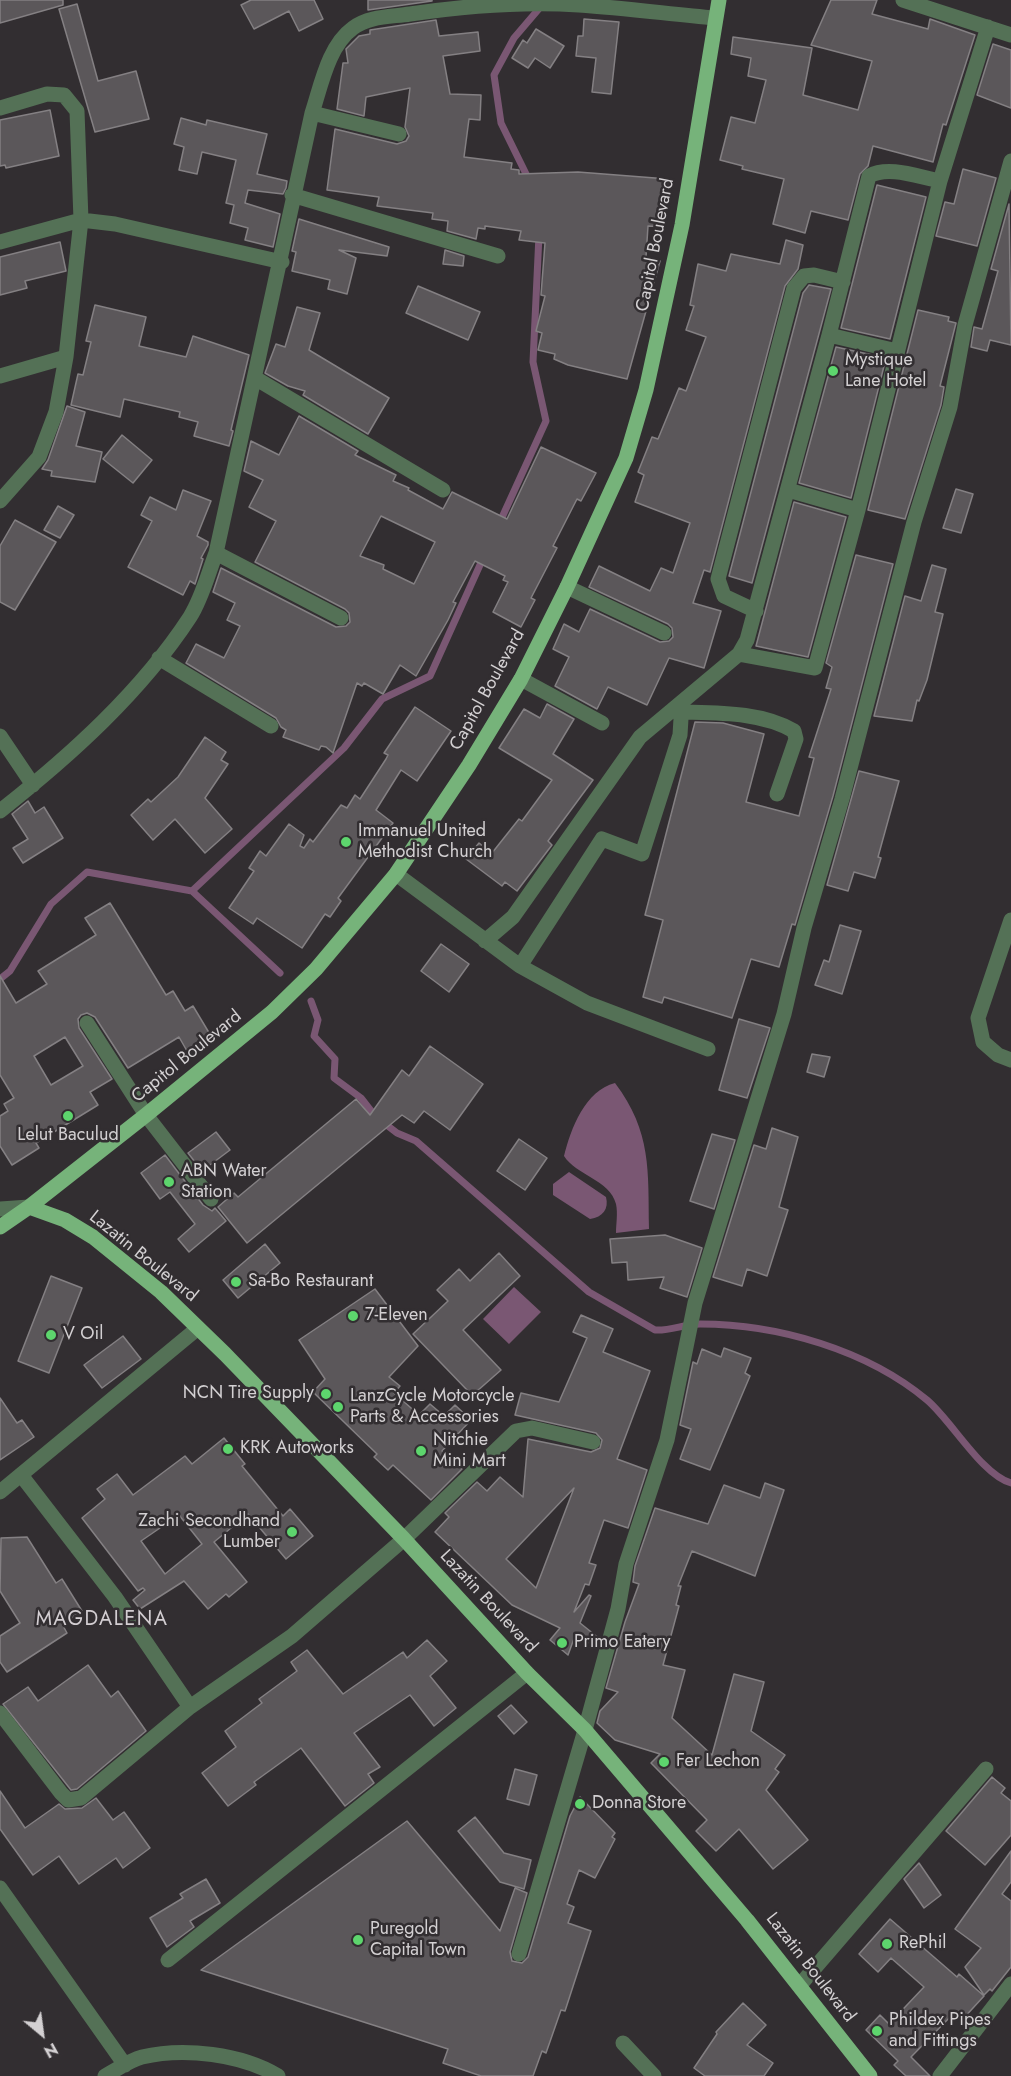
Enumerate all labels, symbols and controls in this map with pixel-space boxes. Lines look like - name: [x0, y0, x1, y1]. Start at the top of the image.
- street label: Capitol Boulevard: [633, 177, 679, 313]
- place label: Mystique Lane Hotel: [845, 350, 926, 392]
- marker: Mystique Lane Hotel: [826, 364, 840, 378]
- street label: Capitol Boulevard: [446, 626, 530, 754]
- place label: Immanuel United Methodist Church: [358, 821, 493, 864]
- marker: Immanuel United Methodist Church: [339, 835, 353, 849]
- street label: Capitol Boulevard: [128, 1006, 246, 1108]
- marker: Lelut Baculud: [61, 1109, 75, 1123]
- place label: Lelut Baculud: [17, 1125, 119, 1147]
- place label: ABN Water Station: [181, 1161, 267, 1204]
- marker: ABN Water Station: [162, 1175, 176, 1189]
- street label: Lazatin Boulevard: [85, 1207, 201, 1307]
- place label: Sa-Bo Restaurant: [248, 1271, 373, 1293]
- marker: Sa-Bo Restaurant: [229, 1275, 243, 1289]
- place label: 7-Eleven: [365, 1305, 428, 1327]
- marker: 7-Eleven: [346, 1309, 360, 1323]
- place label: V Oil: [63, 1324, 103, 1346]
- marker: V Oil: [44, 1328, 58, 1342]
- place label: NCN Tire Supply: [183, 1383, 314, 1405]
- place label: LanzCycle Motorcycle Parts & Accessories: [350, 1386, 515, 1428]
- marker: NCN Tire Supply: [319, 1387, 333, 1401]
- marker: LanzCycle Motorcycle Parts & Accessories: [331, 1400, 345, 1414]
- place label: Nitchie Mini Mart: [433, 1430, 506, 1472]
- place label: KRK Autoworks: [240, 1438, 354, 1460]
- marker: KRK Autoworks: [221, 1442, 235, 1456]
- marker: Nitchie Mini Mart: [414, 1444, 428, 1458]
- place label: Zachi Secondhand Lumber: [138, 1511, 280, 1553]
- marker: Zachi Secondhand Lumber: [285, 1525, 299, 1539]
- street label: Lazatin Boulevard: [435, 1546, 541, 1658]
- district label: MAGDALENA: [36, 1608, 168, 1632]
- place label: Primo Eatery: [574, 1632, 670, 1654]
- marker: Primo Eatery: [555, 1636, 569, 1650]
- place label: Fer Lechon: [676, 1751, 760, 1773]
- marker: Fer Lechon: [657, 1755, 671, 1769]
- place label: Donna Store: [592, 1793, 686, 1815]
- marker: Donna Store: [573, 1797, 587, 1811]
- street label: Lazatin Boulevard: [761, 1909, 859, 2027]
- place label: Puregold Capital Town: [370, 1919, 466, 1962]
- marker: Puregold Capital Town: [351, 1933, 365, 1947]
- place label: RePhil: [899, 1933, 946, 1955]
- marker: RePhil: [880, 1937, 894, 1951]
- north arrow: [12, 2004, 72, 2064]
- place label: Phildex Pipes and Fittings: [889, 2010, 991, 2052]
- marker: Phildex Pipes and Fittings: [870, 2024, 884, 2038]
- text: N: [40, 2037, 62, 2063]

